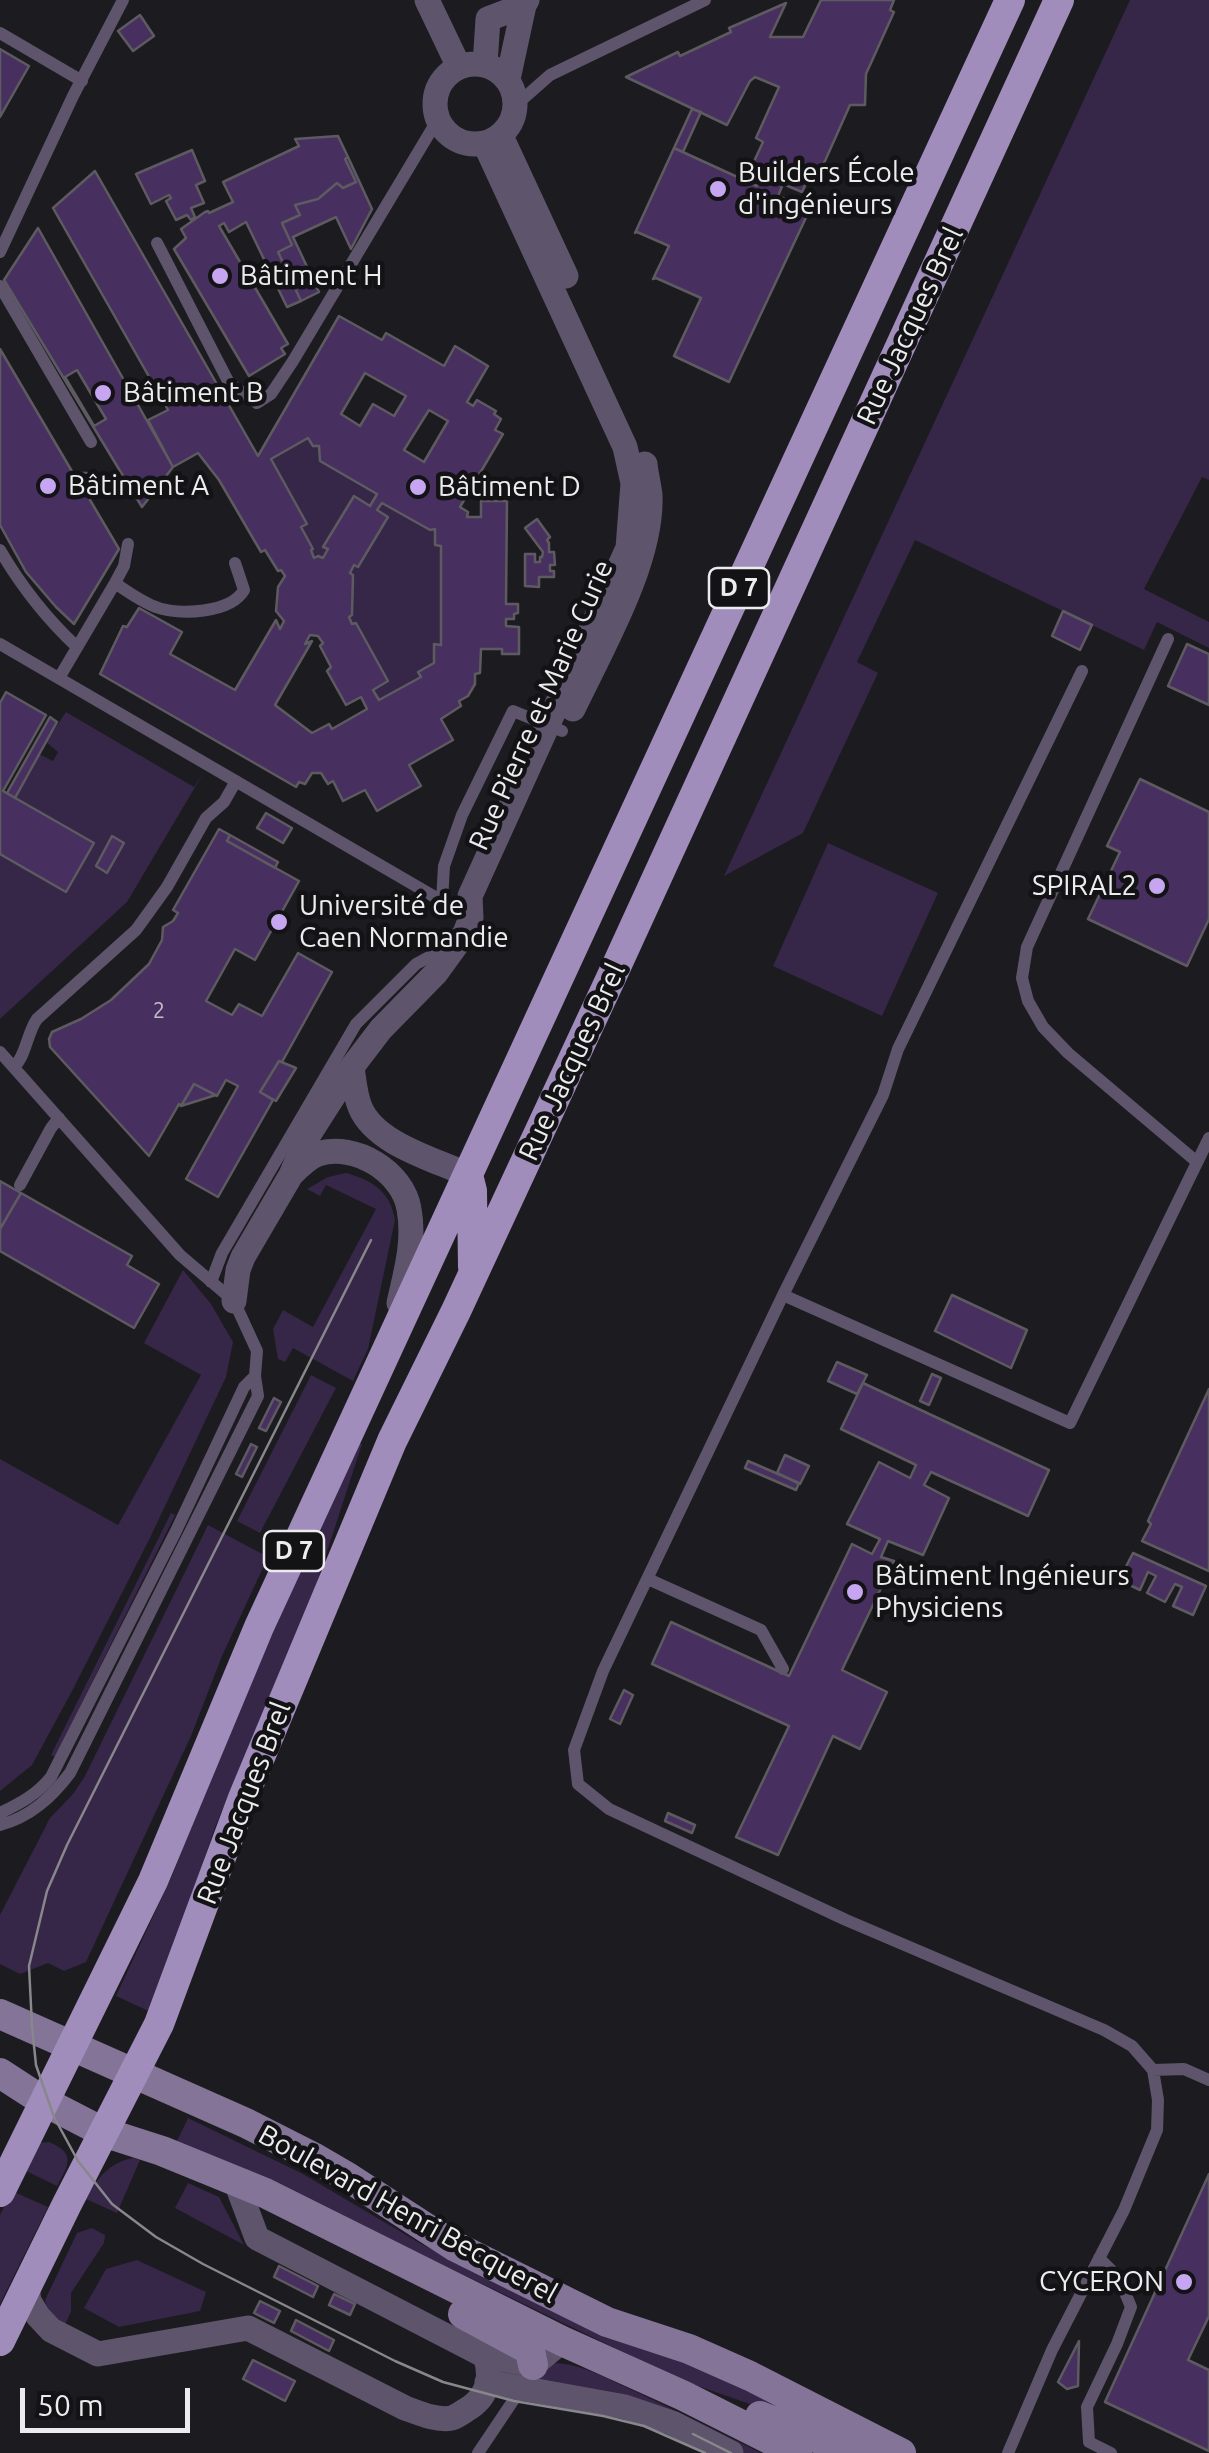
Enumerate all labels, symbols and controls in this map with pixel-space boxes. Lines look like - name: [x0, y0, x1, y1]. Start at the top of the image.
- place label: Builders École d'ingénieurs: [738, 156, 915, 222]
- marker: Builders École d'ingénieurs: [707, 178, 729, 200]
- street label: Rue Jacques Brel: [850, 222, 970, 430]
- place label: Bâtiment H: [240, 259, 383, 293]
- marker: Bâtiment H: [209, 265, 231, 287]
- place label: Bâtiment B: [123, 376, 264, 410]
- marker: Bâtiment B: [92, 382, 114, 404]
- place label: Bâtiment A: [68, 469, 209, 503]
- place label: Bâtiment D: [438, 470, 581, 504]
- marker: Bâtiment A: [37, 475, 59, 497]
- marker: Bâtiment D: [407, 476, 429, 498]
- street label: Rue Pierre et Marie Curie: [462, 555, 620, 855]
- road number: D 7: [709, 568, 769, 608]
- place label: SPIRAL2: [1032, 869, 1137, 903]
- marker: SPIRAL2: [1146, 875, 1168, 897]
- place label: Université de Caen Normandie: [299, 889, 509, 955]
- marker: Université de Caen Normandie: [268, 911, 290, 933]
- street label: Rue Jacques Brel: [512, 958, 632, 1166]
- house number: 2: [153, 998, 165, 1024]
- road number: D 7: [264, 1531, 324, 1571]
- place label: Bâtiment Ingénieurs Physiciens: [875, 1559, 1130, 1625]
- marker: Bâtiment Ingénieurs Physiciens: [844, 1581, 866, 1603]
- street label: Rue Jacques Brel: [190, 1697, 298, 1909]
- street label: Boulevard Henri Becquerel: [253, 2118, 563, 2310]
- place label: CYCERON: [1039, 2265, 1164, 2299]
- marker: CYCERON: [1173, 2271, 1195, 2293]
- scale bar: [25, 2368, 195, 2430]
- text: 50 m: [37, 2388, 104, 2422]

